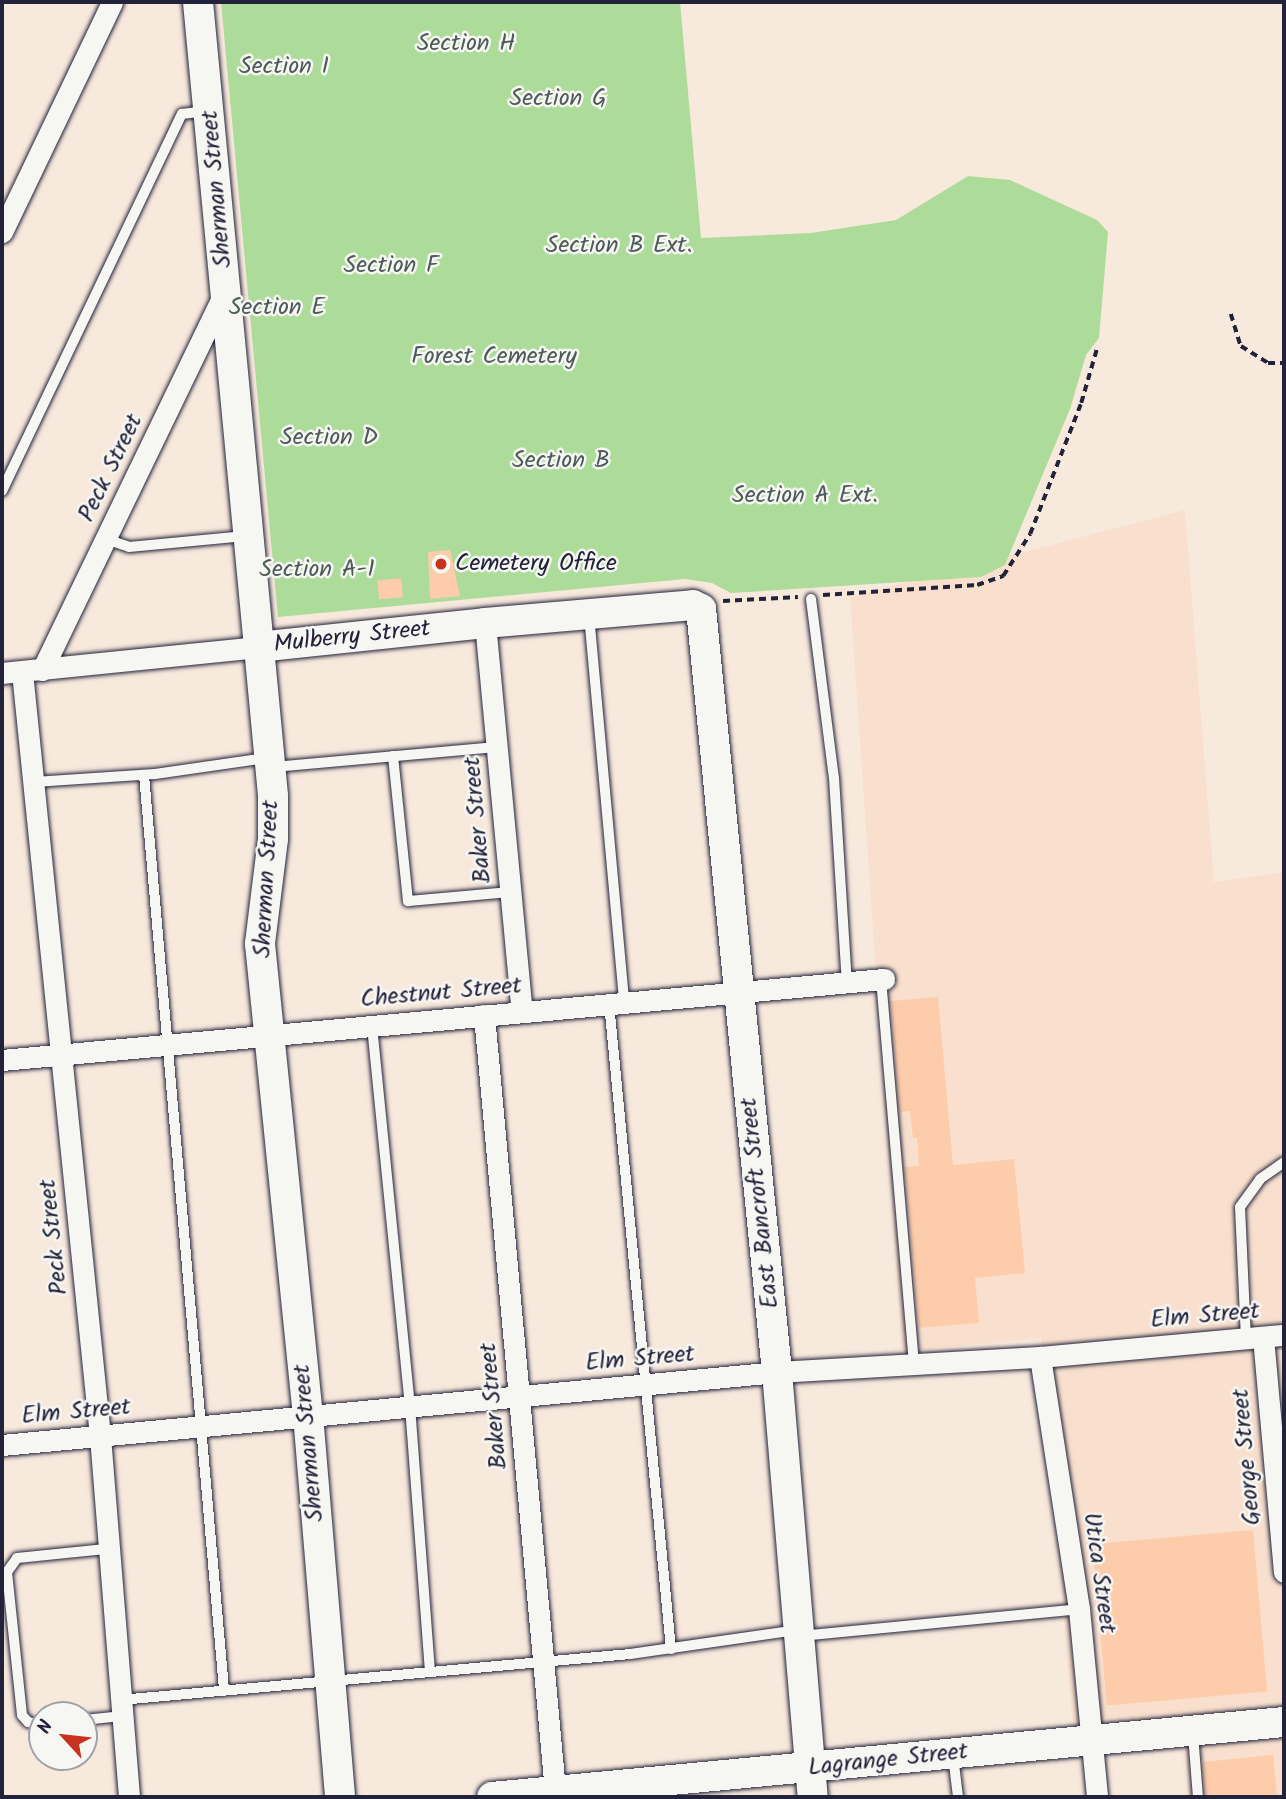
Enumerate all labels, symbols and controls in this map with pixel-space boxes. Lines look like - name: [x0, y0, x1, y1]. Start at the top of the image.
- park label: Section H: [417, 30, 515, 58]
- park label: Section I: [239, 53, 329, 81]
- park label: Section G: [509, 85, 607, 113]
- street label: Sherman Street: [196, 109, 238, 269]
- park label: Section B Ext.: [546, 232, 692, 260]
- park label: Section F: [343, 252, 439, 280]
- park label: Section E: [229, 294, 325, 322]
- park label: Forest Cemetery: [411, 343, 577, 371]
- street label: Peck Street: [73, 409, 149, 527]
- park label: Section D: [280, 424, 378, 452]
- park label: Section B: [512, 447, 610, 475]
- park label: Section A Ext.: [732, 482, 878, 510]
- place label: Cemetery Office: [455, 550, 617, 578]
- park label: Section A-1: [259, 556, 375, 584]
- marker: Cemetery Office: [433, 556, 449, 572]
- street label: Mulberry Street: [272, 614, 432, 660]
- street label: Baker Street: [458, 755, 498, 885]
- street label: Sherman Street: [248, 799, 286, 959]
- street label: Chestnut Street: [359, 972, 523, 1014]
- street label: East Bancroft Street: [735, 1096, 785, 1310]
- street label: Peck Street: [34, 1178, 74, 1296]
- street label: Elm Street: [1149, 1297, 1261, 1335]
- street label: Elm Street: [584, 1340, 696, 1378]
- street label: Baker Street: [474, 1341, 514, 1471]
- street label: Sherman Street: [288, 1363, 330, 1523]
- street label: George Street: [1227, 1388, 1267, 1526]
- street label: Elm Street: [20, 1393, 132, 1431]
- street label: Utica Street: [1076, 1511, 1122, 1635]
- north arrow: [28, 1701, 98, 1771]
- text: N: [30, 1715, 62, 1740]
- street label: Lagrange Street: [807, 1737, 969, 1783]

